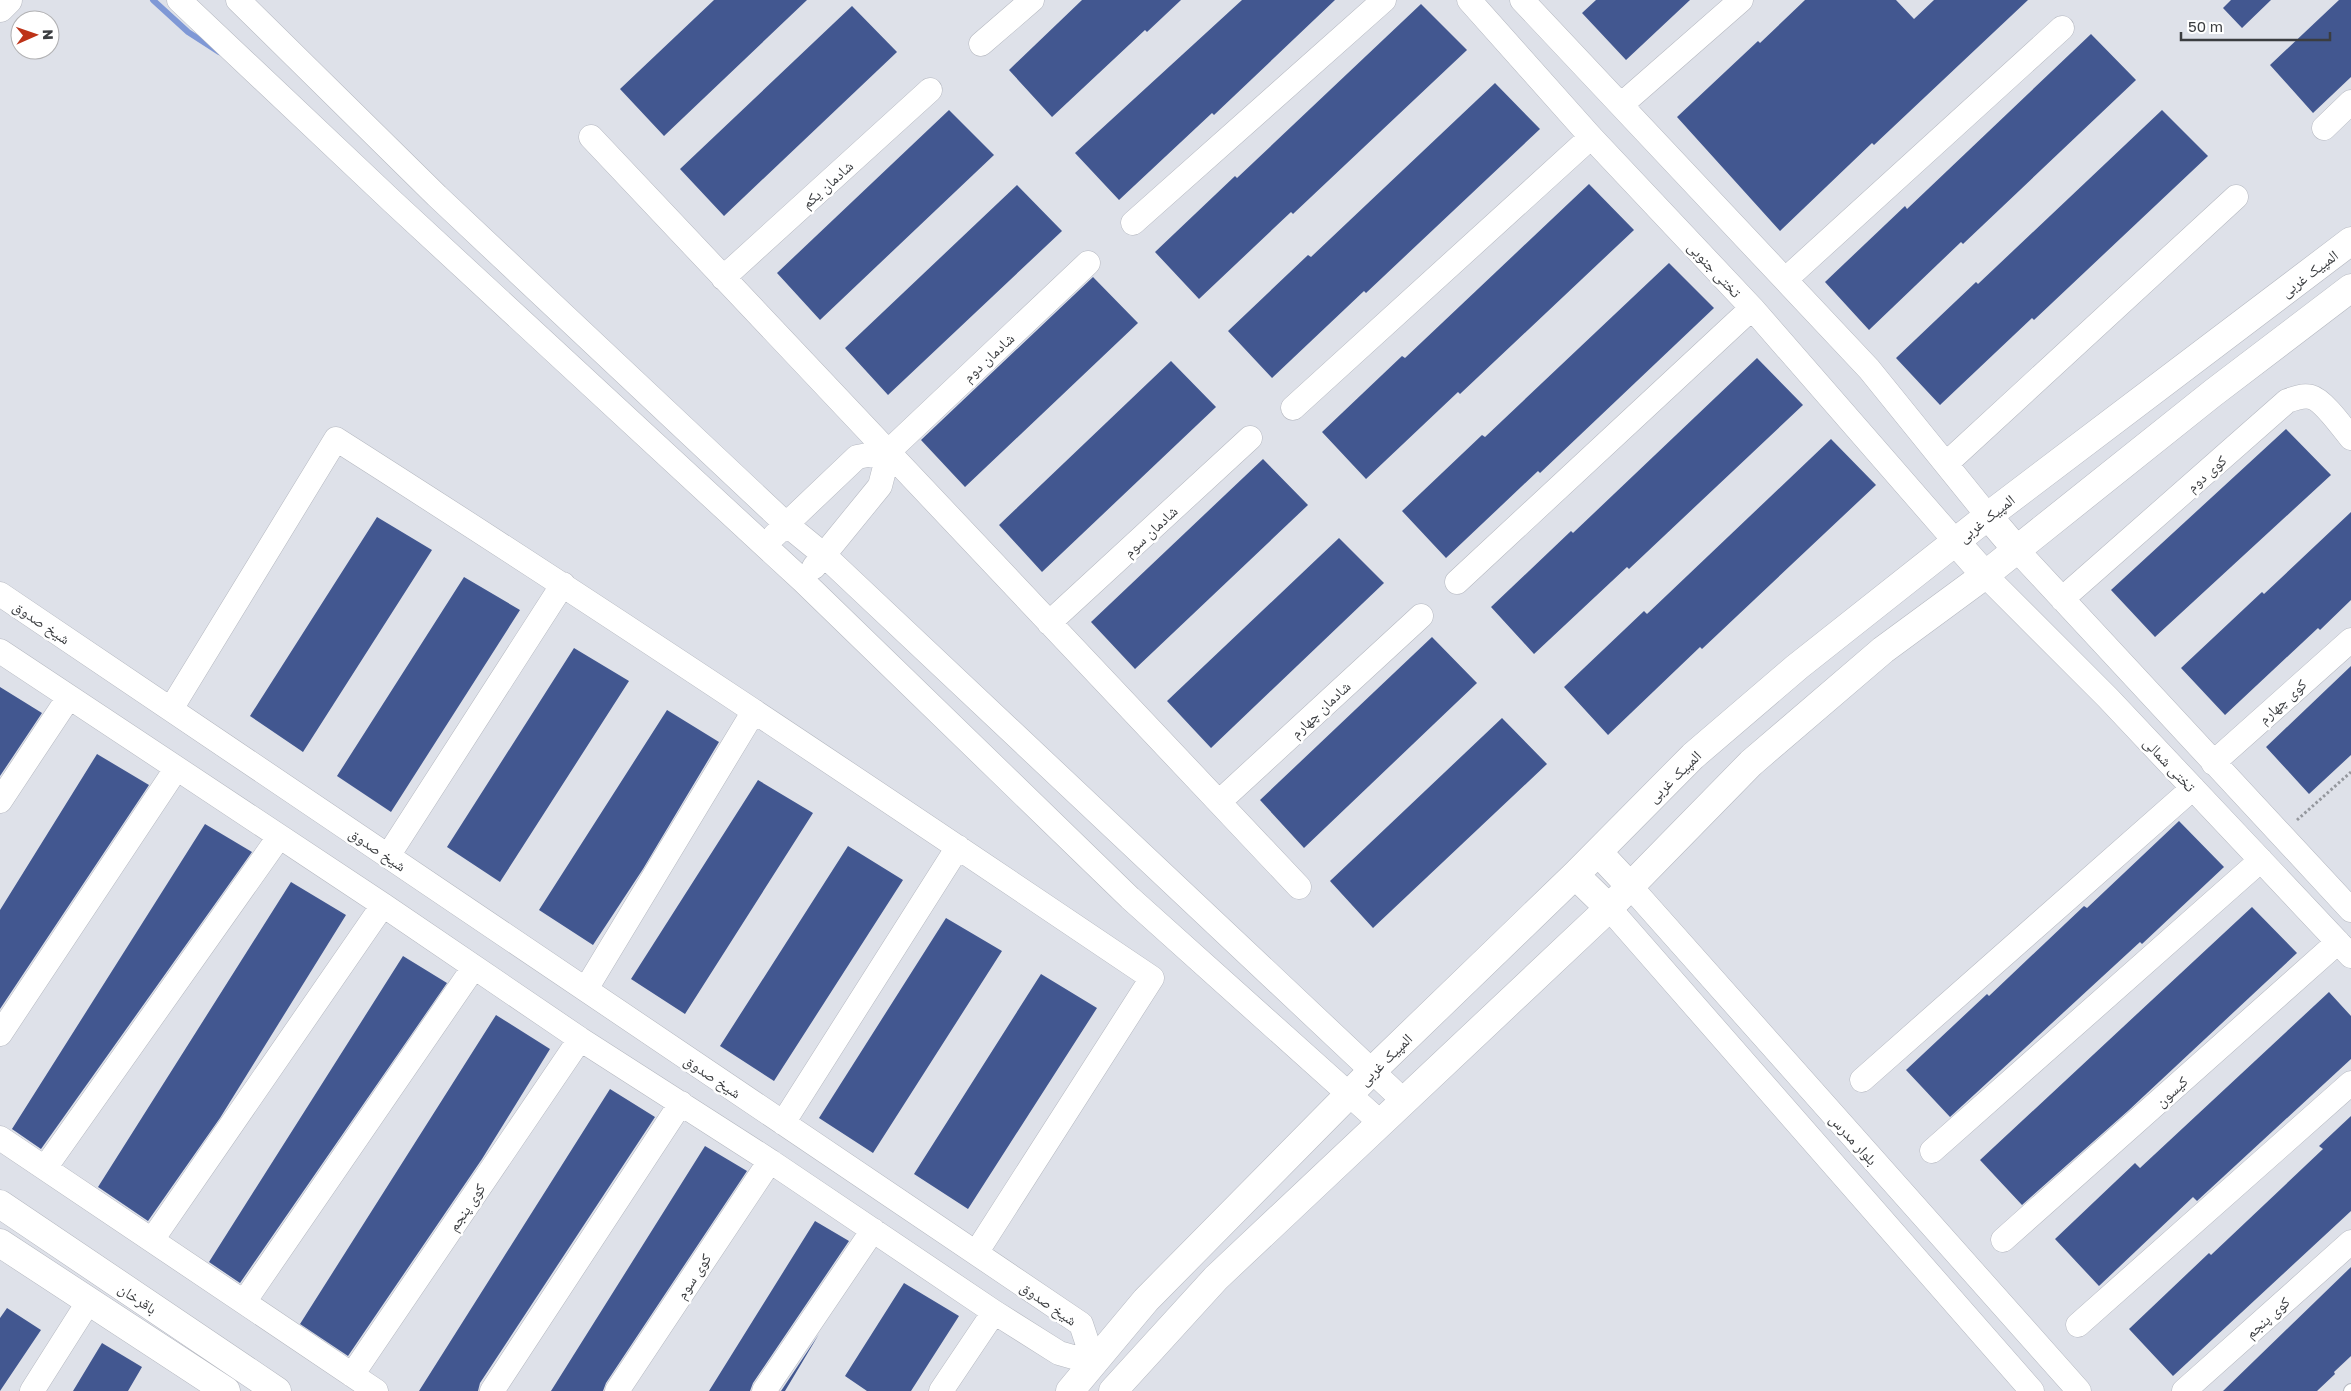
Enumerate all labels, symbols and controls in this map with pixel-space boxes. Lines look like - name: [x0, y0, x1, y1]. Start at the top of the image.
- north arrow: [10, 10, 60, 60]
- scale bar: [2181, 10, 2330, 42]
- text: 50 m: [2188, 17, 2223, 35]
- text: N: [40, 29, 57, 40]
- street label: شادمان یکم: [798, 156, 858, 213]
- street label: تختی جنوبی: [1683, 237, 1746, 303]
- street label: المپیک غربی: [2277, 246, 2342, 302]
- street label: شادمان دوم: [959, 329, 1019, 387]
- street label: کوی دوم: [2182, 451, 2231, 497]
- street label: المپیک غربی: [1954, 490, 2019, 547]
- street label: شادمان سوم: [1119, 501, 1182, 562]
- street label: شیخ صدوق: [9, 596, 74, 649]
- street label: کوی چهارم: [2254, 675, 2311, 729]
- street label: شادمان چهارم: [1286, 677, 1355, 743]
- street label: تختی شمالی: [2139, 733, 2200, 797]
- street label: المپیک غربی: [1644, 746, 1706, 807]
- street label: شیخ صدوق: [345, 823, 410, 876]
- street label: المپیک غربی: [1355, 1029, 1417, 1090]
- street label: شیخ صدوق: [680, 1050, 745, 1103]
- street label: کیسون: [2151, 1072, 2192, 1112]
- street label: بلوار مدرس: [1825, 1110, 1882, 1170]
- street label: کوی پنجم: [444, 1180, 490, 1235]
- street label: کوی سوم: [672, 1250, 716, 1303]
- street label: شیخ صدوق: [1016, 1277, 1081, 1331]
- street label: باقرخان: [114, 1279, 161, 1319]
- street label: کوی پنجم: [2241, 1292, 2294, 1343]

